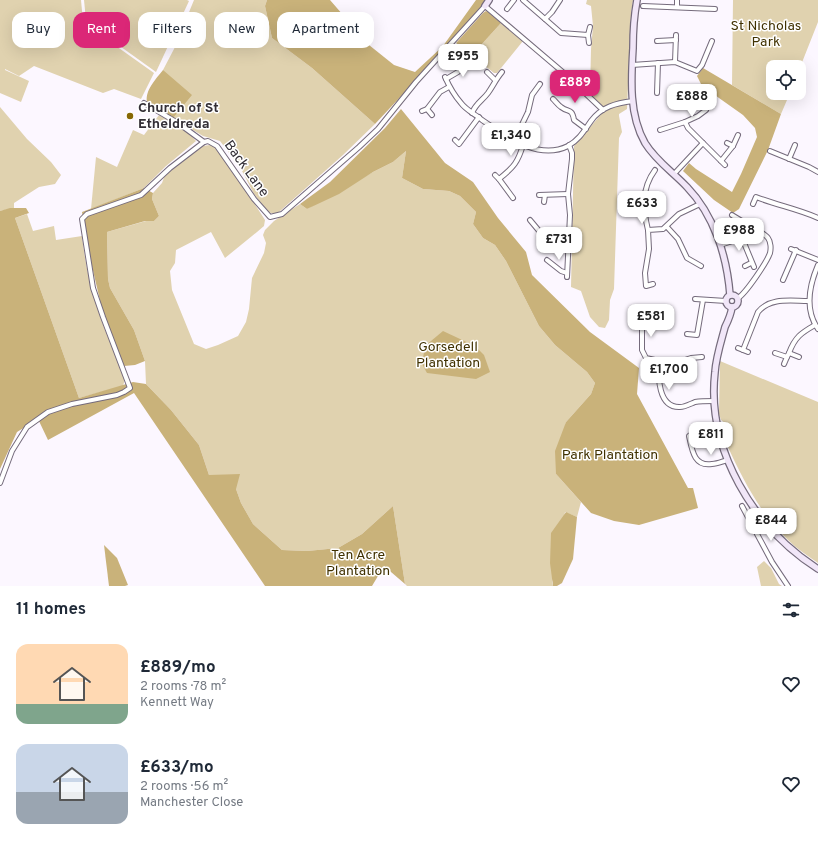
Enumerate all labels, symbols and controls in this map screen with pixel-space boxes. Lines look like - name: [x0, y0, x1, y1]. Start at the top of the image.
- chip: Buy: [12, 12, 65, 48]
- chip: Rent: [73, 12, 130, 48]
- chip: Filters: [138, 12, 206, 48]
- chip: New: [214, 12, 269, 48]
- chip: Apartment: [277, 12, 374, 48]
- park label: St Nicholas Park: [731, 18, 801, 51]
- pin: £955: [439, 44, 487, 78]
- text: £955: [447, 49, 479, 65]
- map controls: [766, 60, 806, 100]
- button: locate: [766, 60, 806, 100]
- pin: £889: [551, 70, 599, 104]
- text: £889: [559, 75, 591, 91]
- pin: £888: [668, 84, 716, 118]
- text: £888: [676, 89, 708, 105]
- place label: Church of St Etheldreda: [138, 100, 219, 133]
- marker: Church of St Etheldreda: [125, 111, 135, 121]
- pin: £1,340: [478, 123, 544, 157]
- text: £1,340: [490, 128, 532, 144]
- street label: Back Lane: [220, 137, 272, 201]
- pin: £633: [618, 191, 666, 225]
- text: £633: [626, 196, 658, 212]
- pin: £988: [715, 218, 763, 252]
- text: £988: [723, 223, 755, 239]
- pin: £731: [535, 227, 583, 261]
- text: £731: [545, 232, 573, 248]
- pin: £581: [627, 304, 675, 338]
- text: £581: [636, 309, 666, 325]
- park label: Gorsedell Plantation: [416, 339, 480, 372]
- pin: £1,700: [636, 357, 702, 391]
- text: £1,700: [649, 362, 689, 378]
- pin: £811: [687, 422, 735, 456]
- text: £811: [698, 427, 724, 443]
- park label: Park Plantation: [562, 447, 658, 464]
- pin: £844: [747, 508, 795, 542]
- text: £844: [755, 513, 787, 529]
- park label: Ten Acre Plantation: [326, 547, 390, 580]
- text: 11 homes: [16, 599, 86, 621]
- icon: filters: [780, 599, 802, 621]
- text: £889/mo: [140, 657, 216, 679]
- icon: home: [48, 660, 96, 708]
- icon: heart: [780, 673, 802, 695]
- text: 2 rooms · 78 m²: [140, 679, 226, 695]
- text: Kennett Way: [140, 695, 214, 711]
- text: £633/mo: [140, 757, 214, 779]
- icon: home: [48, 760, 96, 808]
- icon: heart: [780, 773, 802, 795]
- text: 2 rooms · 56 m²: [140, 779, 228, 795]
- text: Manchester Close: [140, 795, 243, 811]

